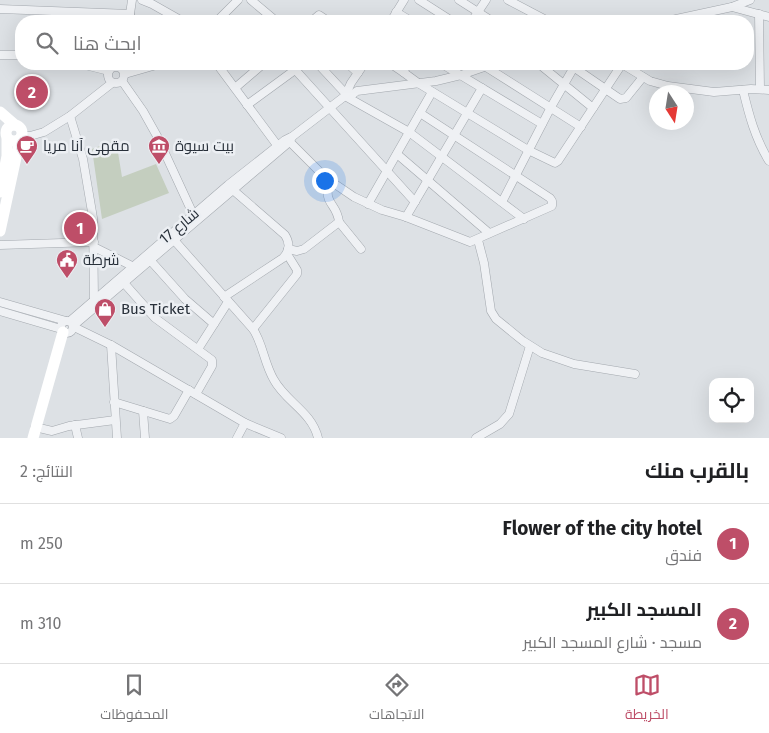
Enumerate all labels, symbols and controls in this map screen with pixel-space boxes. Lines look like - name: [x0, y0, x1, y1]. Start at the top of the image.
- search box: [15, 15, 754, 70]
- icon: search: [33, 29, 61, 57]
- text: ابحث هنا: [73, 32, 142, 55]
- pin: 2: [16, 73, 48, 111]
- north arrow: [649, 85, 694, 130]
- cafe icon: مقهى آنا مريا: [15, 134, 39, 165]
- museum icon: بيت سيوة: [147, 134, 171, 165]
- place label: مقهى آنا مريا: [43, 137, 130, 156]
- place label: بيت سيوة: [175, 137, 234, 155]
- your location: [312, 168, 338, 194]
- street label: شارع 17: [156, 204, 204, 249]
- pin: 1: [64, 209, 96, 247]
- public building icon: شرطة: [55, 248, 79, 279]
- place label: شرطة: [83, 251, 119, 269]
- shop icon: Bus Ticket: [93, 297, 117, 328]
- place label: Bus Ticket: [121, 300, 191, 318]
- map controls: [709, 378, 754, 423]
- button: locate: [709, 378, 754, 423]
- text: بالقرب منك: [645, 458, 749, 484]
- text: النتائج: 2: [20, 462, 73, 481]
- text: Flower of the city hotel: [503, 517, 702, 540]
- text: 250 m: [20, 534, 63, 553]
- text: 1: [729, 534, 737, 553]
- text: فندق: [665, 546, 702, 565]
- text: المسجد الكبير: [586, 598, 702, 621]
- text: 310 m: [20, 614, 61, 633]
- text: 2: [729, 614, 737, 633]
- text: مسجد · شارع المسجد الكبير: [523, 633, 702, 652]
- tab: المحفوظات: [100, 671, 168, 727]
- tab: الاتجاهات: [369, 671, 424, 727]
- tab: الخريطة: [625, 671, 669, 727]

